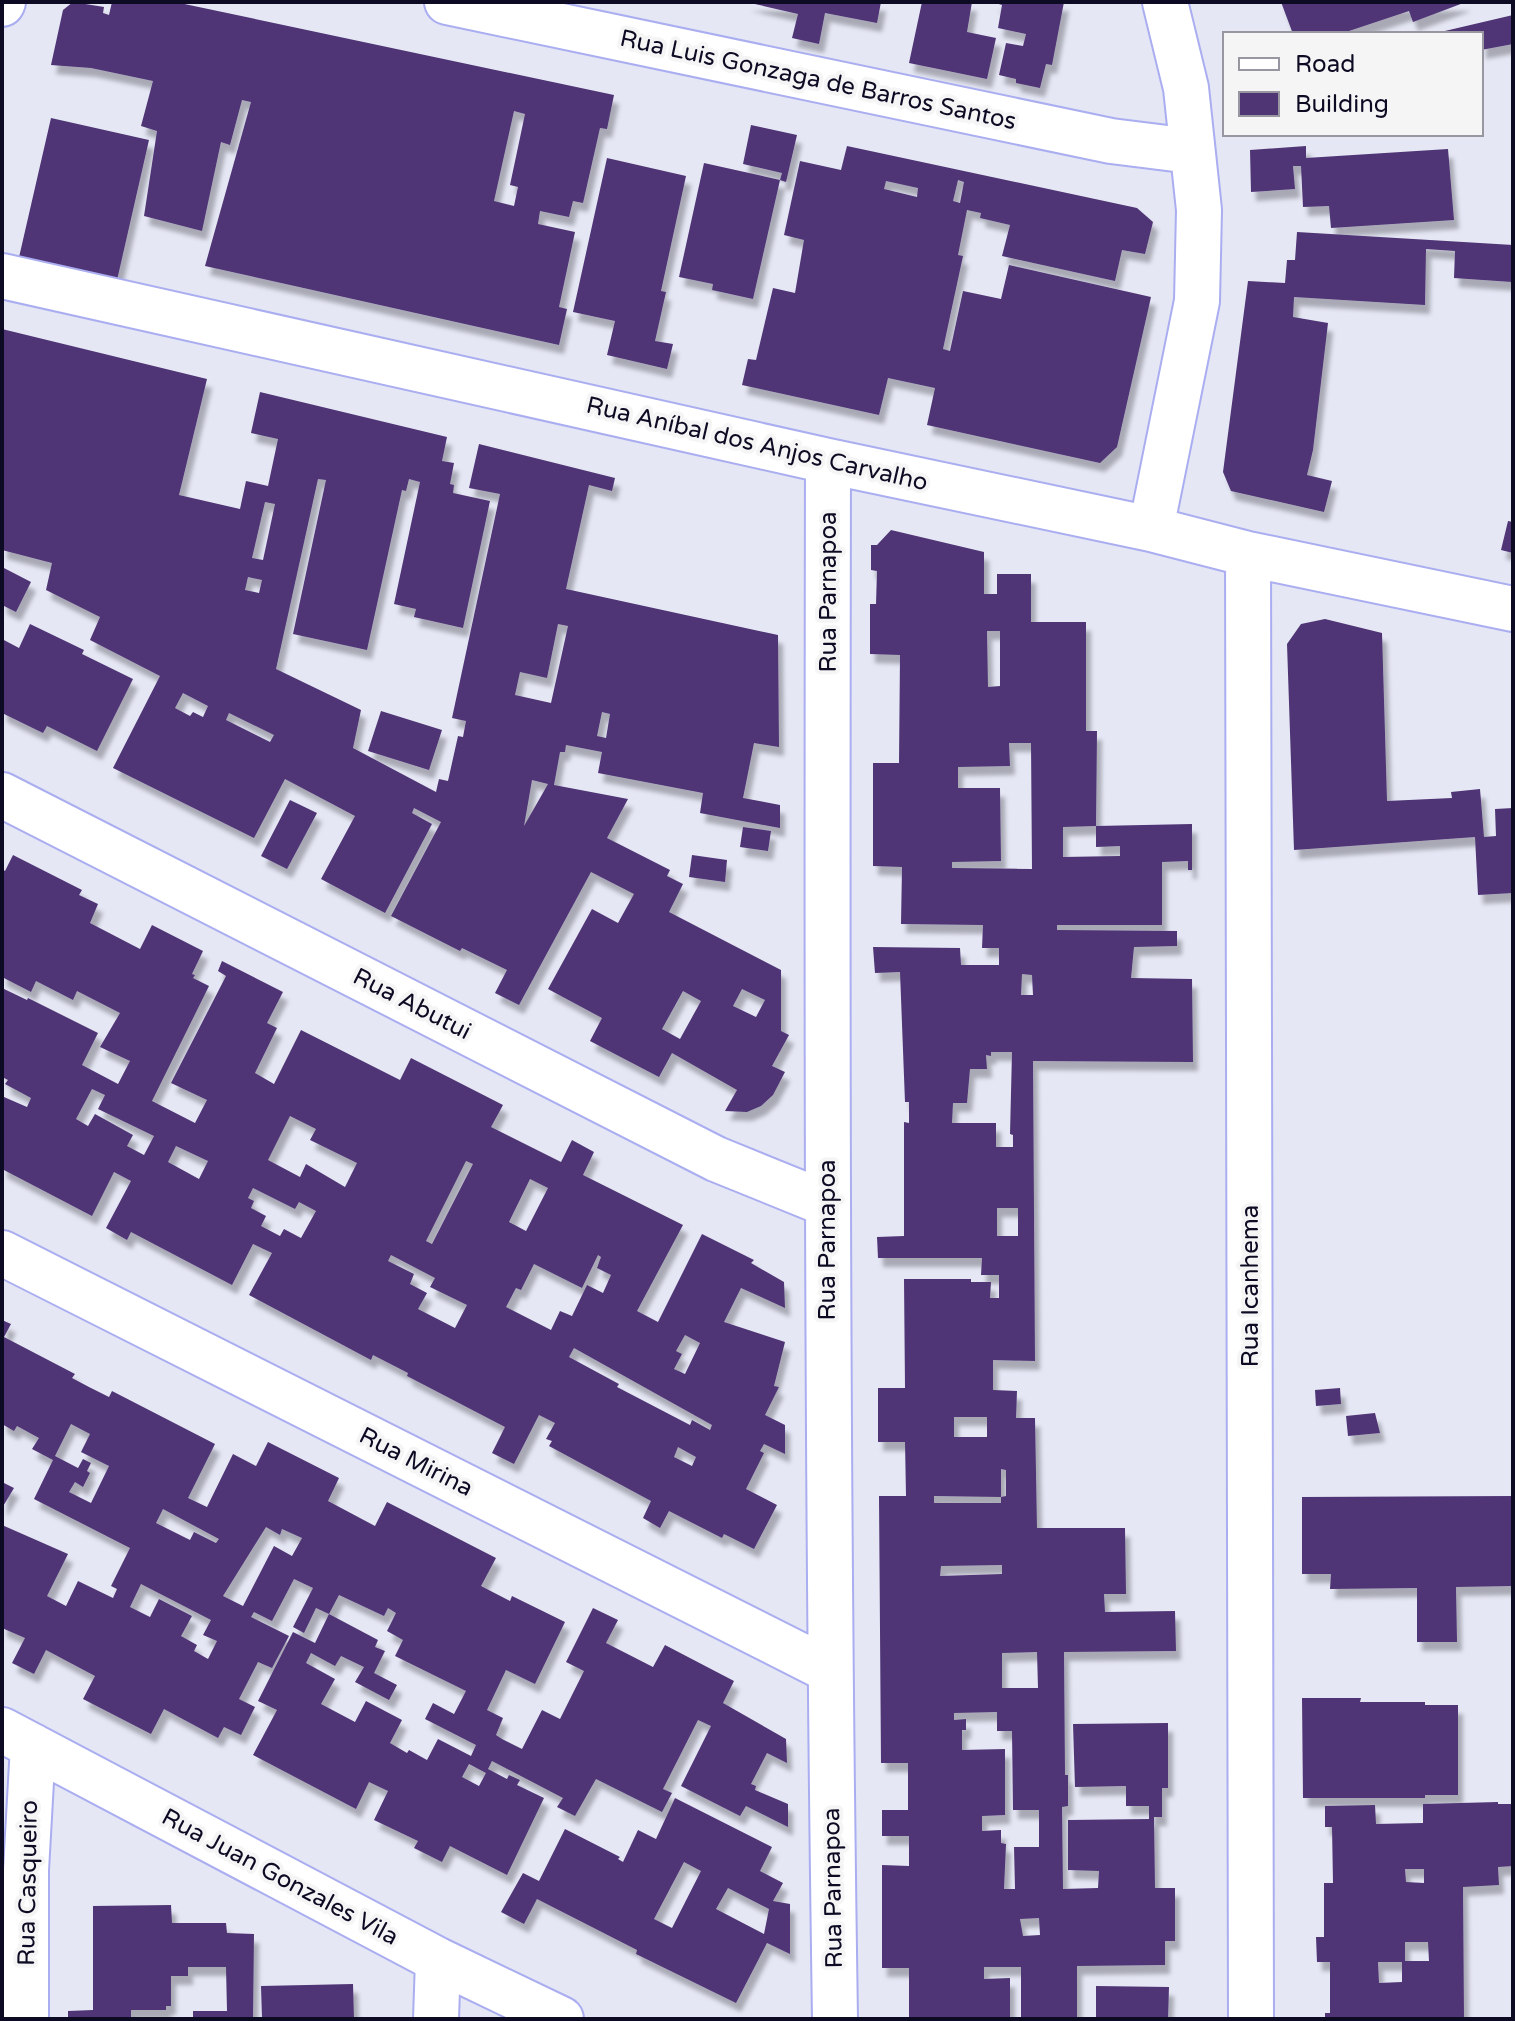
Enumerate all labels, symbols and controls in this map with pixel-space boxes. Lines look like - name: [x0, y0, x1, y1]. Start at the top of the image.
- street label: Rua Luis Gonzaga de Barros Santos: [617, 24, 1019, 136]
- legend: [1223, 32, 1483, 136]
- text: Road: [1295, 50, 1355, 79]
- text: Building: [1295, 90, 1389, 119]
- street label: Rua Aníbal dos Anjos Carvalho: [583, 391, 931, 497]
- street label: Rua Parnapoa: [814, 512, 843, 672]
- street label: Rua Abutui: [348, 962, 476, 1046]
- street label: Rua Parnapoa: [813, 1160, 842, 1320]
- street label: Rua Icanhema: [1236, 1205, 1265, 1367]
- street label: Rua Mirina: [354, 1421, 478, 1503]
- street label: Rua Casqueiro: [12, 1800, 44, 1966]
- street label: Rua Juan Gonzales Vila: [157, 1802, 403, 1952]
- street label: Rua Parnapoa: [817, 1807, 849, 1969]

